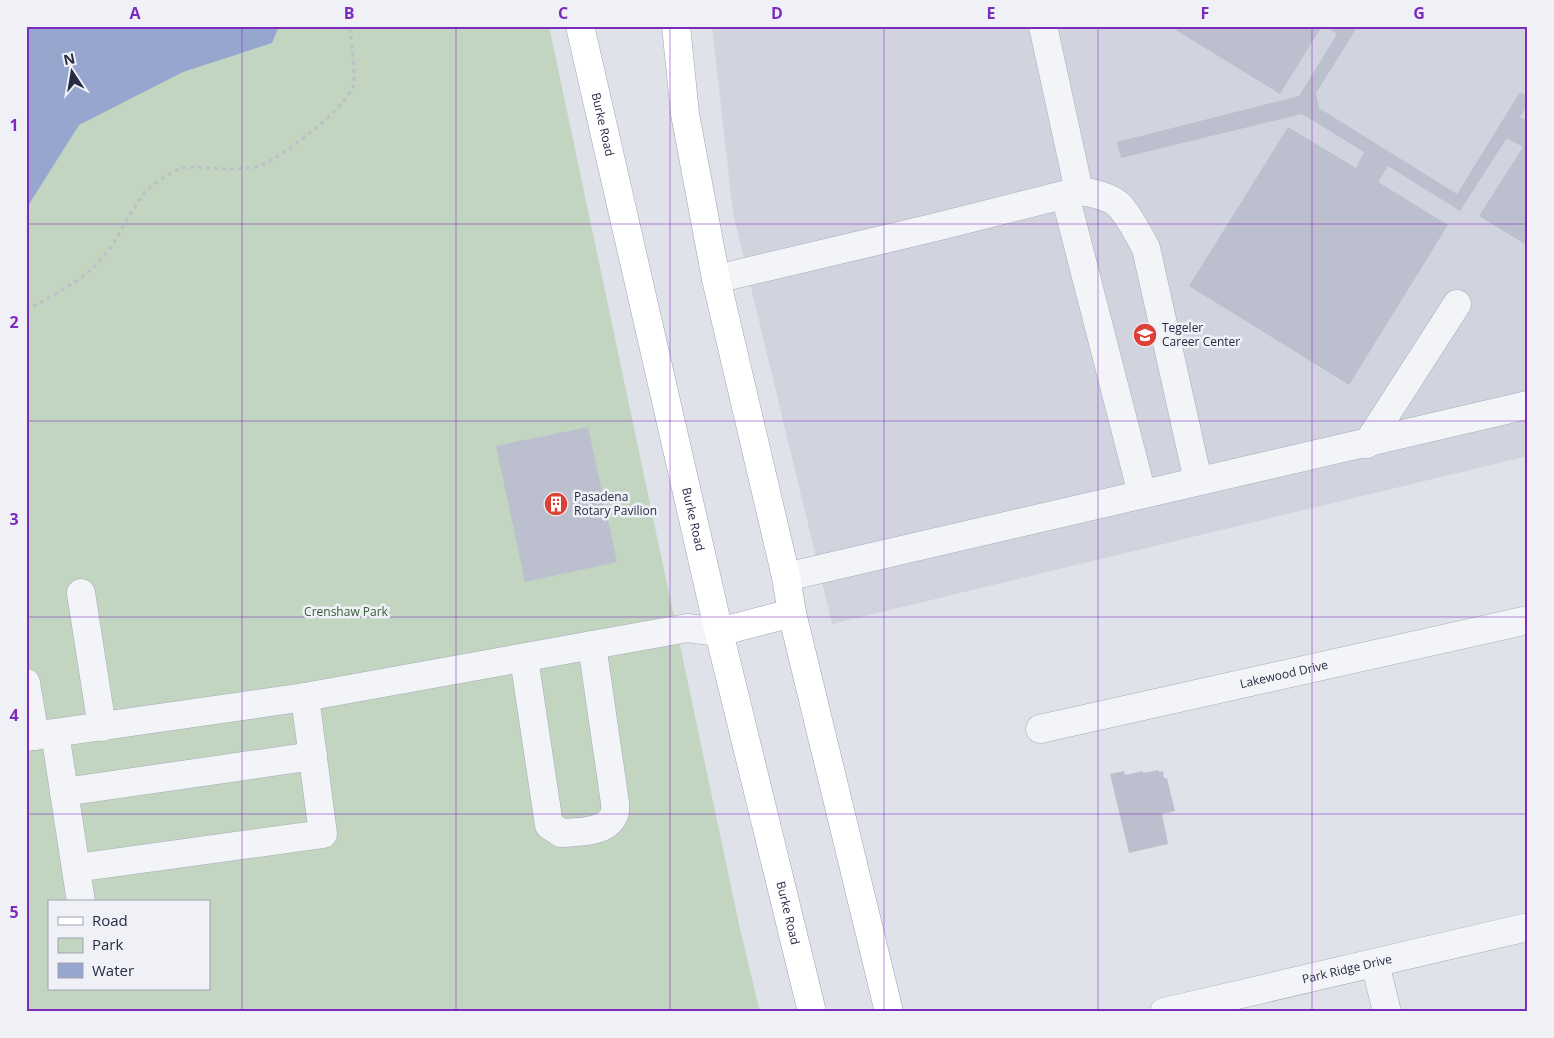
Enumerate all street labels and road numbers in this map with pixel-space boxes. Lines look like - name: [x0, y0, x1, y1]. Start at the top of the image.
- street label: Burke Road: [588, 91, 619, 158]
- street label: Burke Road: [678, 486, 709, 553]
- street label: Lakewood Drive: [1238, 656, 1330, 692]
- street label: Burke Road: [772, 879, 804, 946]
- street label: Park Ridge Drive: [1300, 950, 1394, 987]

